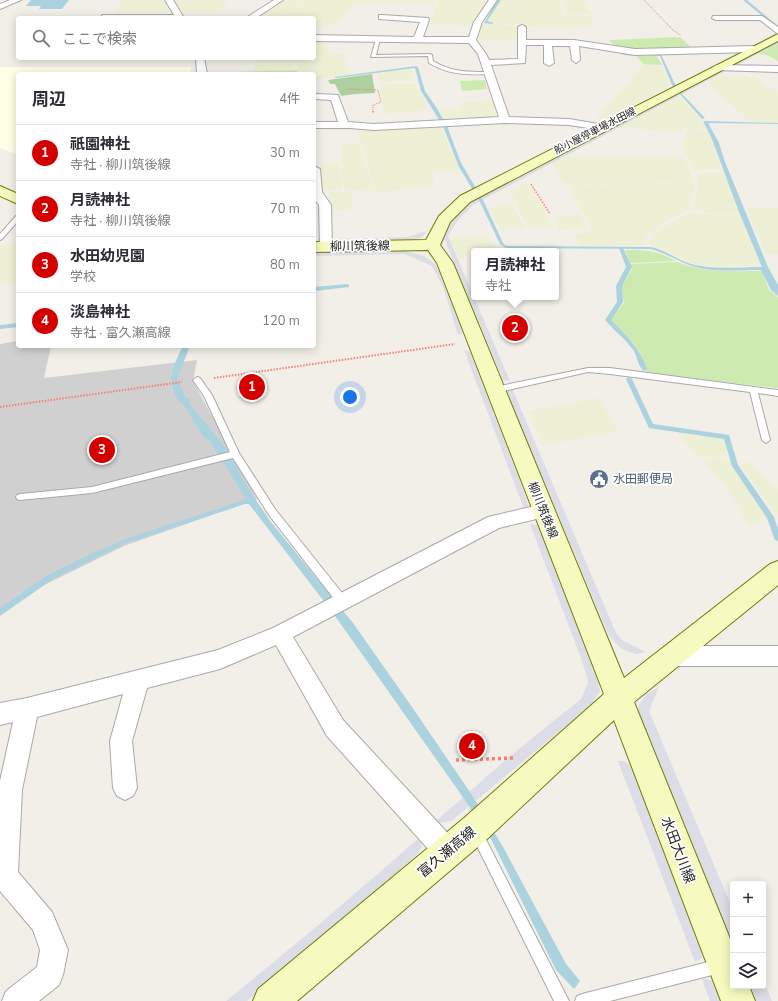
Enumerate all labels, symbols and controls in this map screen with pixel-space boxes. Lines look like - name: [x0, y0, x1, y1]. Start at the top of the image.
- search box: [16, 16, 316, 60]
- icon: search: [30, 27, 52, 49]
- text: ここで検索: [62, 29, 137, 49]
- text: 周辺: [32, 88, 66, 111]
- text: 4件: [279, 90, 300, 108]
- street label: 船小屋停車場水田線: [552, 104, 638, 158]
- text: 祇園神社: [70, 134, 130, 154]
- text: 1: [41, 144, 49, 162]
- text: 30 m: [270, 144, 300, 162]
- text: 寺社 · 柳川筑後線: [70, 156, 171, 174]
- text: 月読神社: [70, 190, 130, 210]
- text: 2: [41, 200, 49, 218]
- text: 70 m: [270, 200, 300, 218]
- text: 寺社 · 柳川筑後線: [70, 212, 171, 230]
- street label: 柳川筑後線: [330, 237, 390, 255]
- text: 水田幼児園: [70, 246, 145, 266]
- popup: [471, 248, 559, 300]
- text: 月読神社: [485, 255, 545, 275]
- text: 3: [41, 256, 49, 274]
- text: 80 m: [270, 256, 300, 274]
- text: 学校: [70, 268, 96, 286]
- text: 寺社: [485, 277, 511, 295]
- text: 淡島神社: [70, 302, 130, 322]
- text: 4: [41, 312, 49, 330]
- text: 120 m: [262, 312, 300, 330]
- pin: 2: [502, 313, 528, 343]
- text: 寺社 · 富久瀬高線: [70, 324, 171, 342]
- pin: 1: [239, 372, 265, 402]
- your location: [340, 387, 360, 407]
- pin: 3: [89, 435, 115, 465]
- public building icon: 水田郵便局: [588, 468, 610, 490]
- place label: 水田郵便局: [613, 471, 673, 487]
- street label: 柳川筑後線: [524, 479, 562, 541]
- pin: 4: [459, 731, 485, 761]
- street label: 水田大川線: [657, 814, 699, 886]
- street label: 富久瀬高線: [414, 822, 480, 882]
- map controls: [730, 881, 766, 989]
- button: +: [730, 881, 766, 917]
- button: −: [730, 917, 766, 953]
- button: layers: [730, 953, 766, 989]

